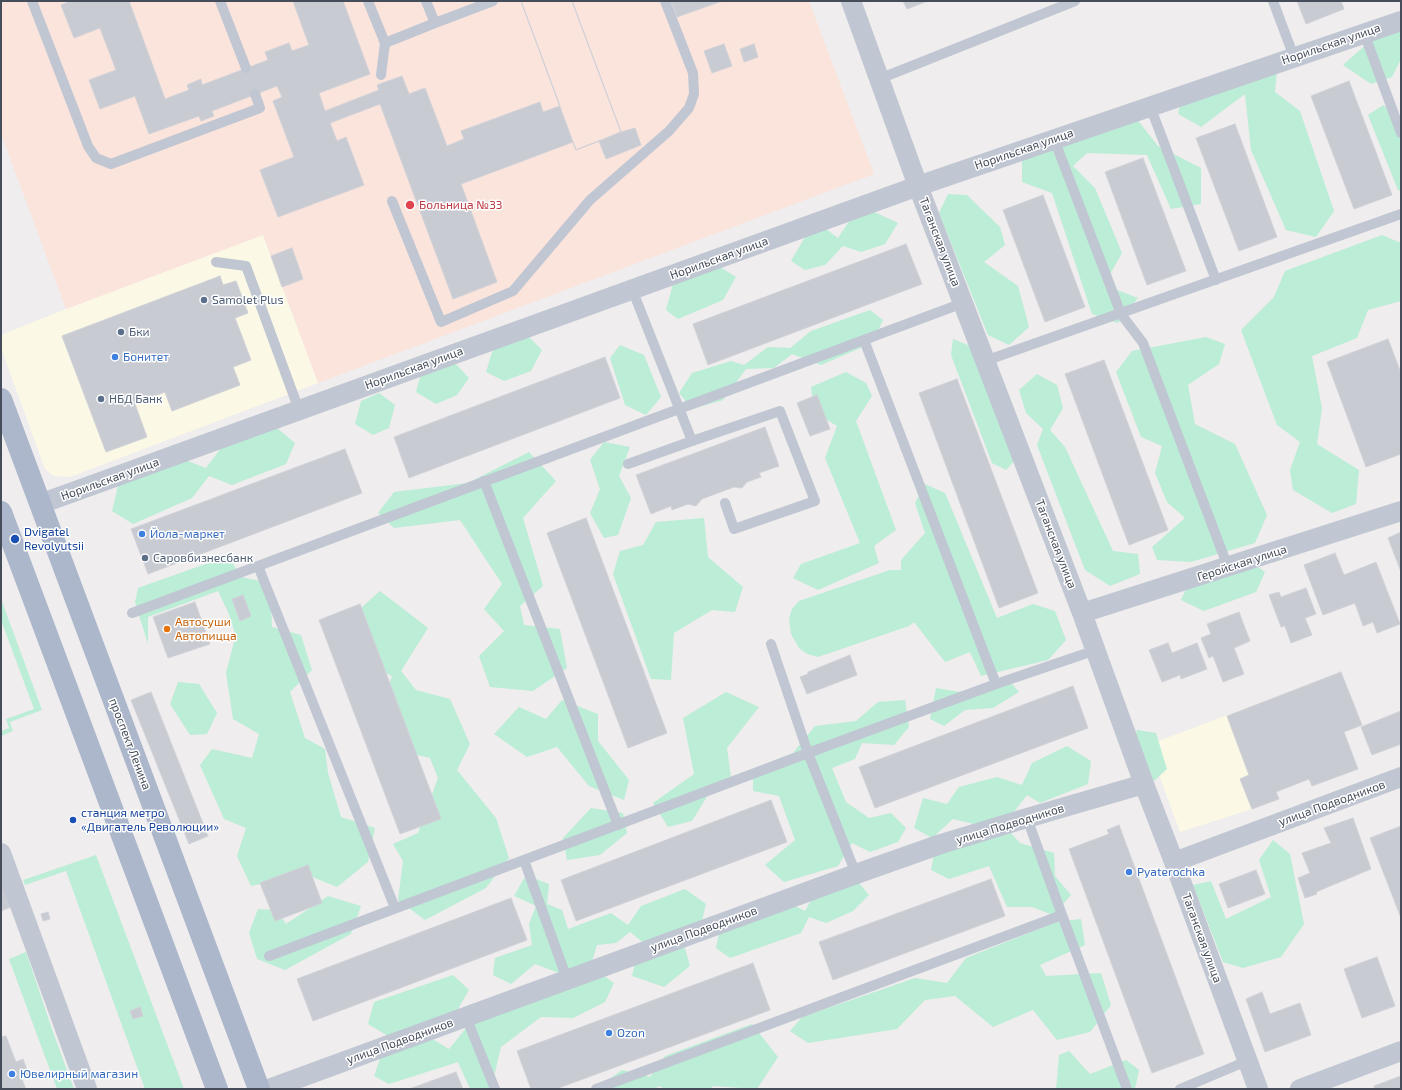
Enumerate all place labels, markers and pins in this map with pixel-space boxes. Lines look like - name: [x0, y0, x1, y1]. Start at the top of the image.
- place label: Больница №33: [419, 198, 502, 212]
- marker: Больница №33: [404, 199, 416, 211]
- place label: Samolet Plus: [212, 293, 283, 307]
- marker: Samolet Plus: [199, 295, 209, 305]
- place label: Бки: [129, 325, 150, 339]
- marker: Бки: [116, 327, 126, 337]
- place label: Бонитет: [123, 350, 169, 364]
- marker: Бонитет: [110, 352, 120, 362]
- place label: НБД Банк: [109, 392, 162, 406]
- marker: НБД Банк: [96, 394, 106, 404]
- place label: Dvigatel Revolyutsii: [24, 525, 84, 553]
- place label: Йола-маркет: [150, 527, 225, 541]
- marker: Йола-маркет: [137, 529, 147, 539]
- marker: Dvigatel Revolyutsii: [9, 533, 21, 545]
- place label: Саровбизнесбанк: [153, 551, 253, 565]
- marker: Саровбизнесбанк: [140, 553, 150, 563]
- place label: Автосуши Автопицца: [175, 615, 237, 643]
- marker: Автосуши Автопицца: [162, 624, 172, 634]
- place label: станция метро «Двигатель Революции»: [81, 806, 219, 834]
- marker: станция метро «Двигатель Революции»: [68, 815, 78, 825]
- place label: Pyaterochka: [1137, 865, 1205, 879]
- marker: Pyaterochka: [1124, 867, 1134, 877]
- place label: Ozon: [617, 1026, 645, 1040]
- marker: Ozon: [604, 1028, 614, 1038]
- place label: Ювелирный магазин: [20, 1067, 138, 1081]
- marker: Ювелирный магазин: [7, 1069, 17, 1079]

